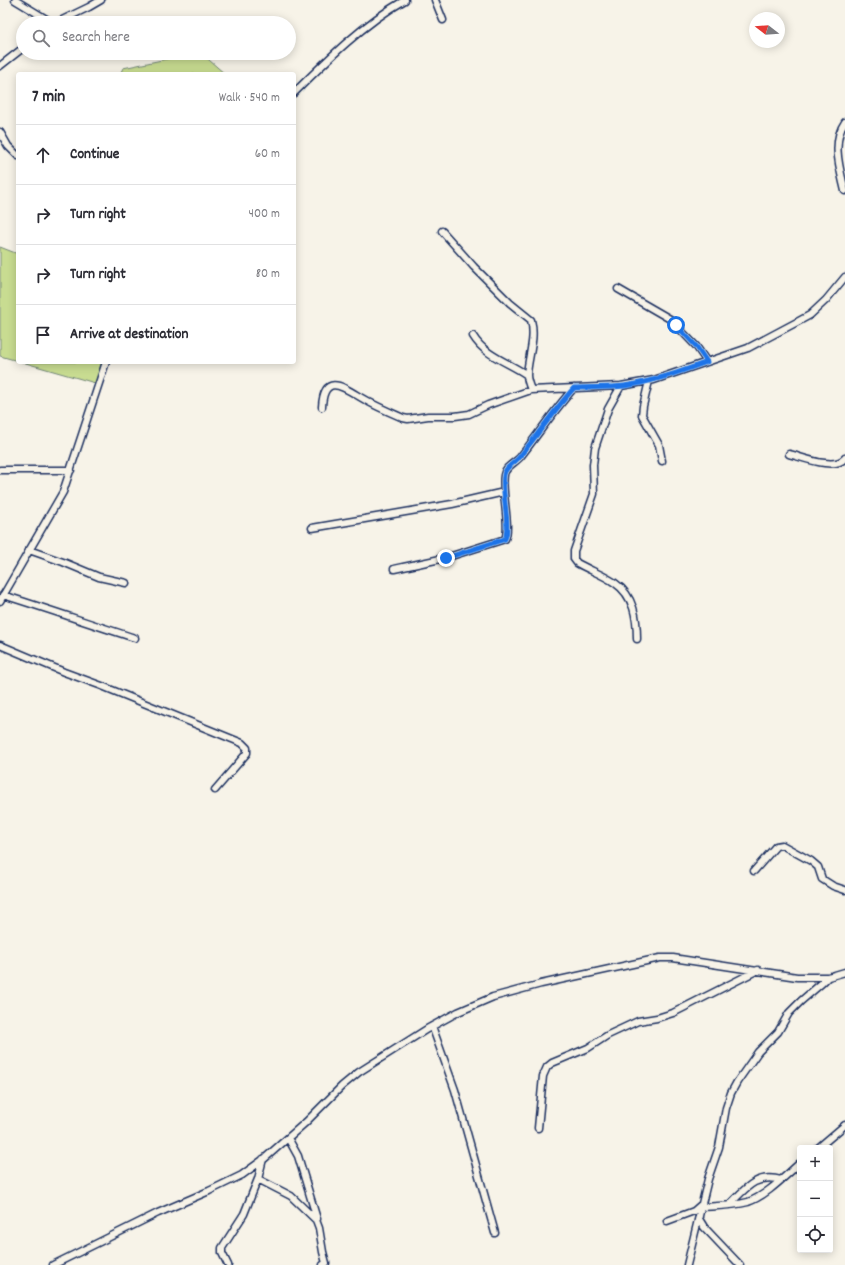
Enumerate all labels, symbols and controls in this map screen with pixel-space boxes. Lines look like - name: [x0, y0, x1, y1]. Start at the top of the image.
- north arrow: [749, 12, 785, 48]
- search box: [16, 16, 296, 60]
- icon: search: [30, 27, 52, 49]
- text: Search here: [62, 27, 130, 49]
- text: 7 min: [32, 86, 65, 110]
- text: Walk · 540 m: [219, 89, 280, 108]
- icon: ahead: [32, 144, 54, 166]
- text: Continue: [70, 144, 119, 166]
- text: 60 m: [255, 145, 280, 164]
- icon: right: [32, 204, 54, 226]
- text: Turn right: [70, 204, 126, 226]
- text: 400 m: [249, 205, 280, 224]
- icon: right: [32, 264, 54, 286]
- text: Turn right: [70, 264, 126, 286]
- text: 80 m: [256, 265, 280, 284]
- route start: [667, 316, 685, 334]
- icon: arrive: [32, 324, 54, 346]
- text: Arrive at destination: [70, 324, 188, 346]
- route end: [437, 549, 455, 567]
- map controls: [797, 1145, 833, 1253]
- button: +: [797, 1145, 833, 1181]
- button: −: [797, 1181, 833, 1217]
- button: locate: [797, 1217, 833, 1253]

